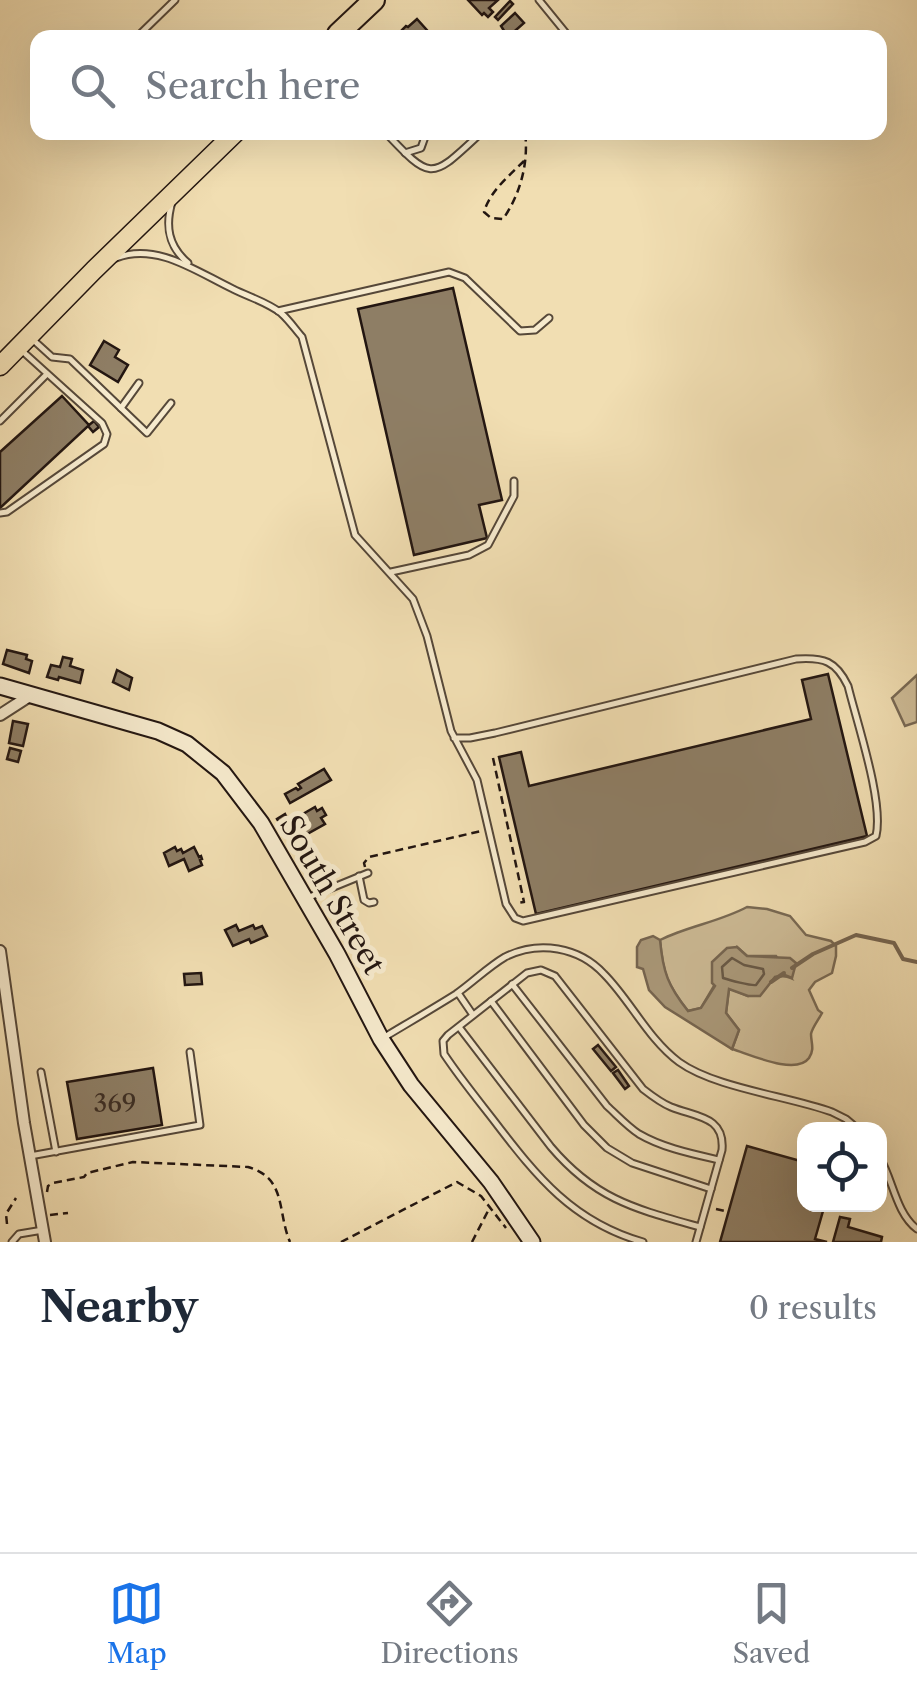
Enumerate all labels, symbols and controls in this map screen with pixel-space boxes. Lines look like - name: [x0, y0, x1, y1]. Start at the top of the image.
- search box: [30, 30, 887, 140]
- icon: search: [65, 58, 120, 113]
- text: Search here: [145, 62, 360, 109]
- street label: South Street: [272, 809, 393, 981]
- house number: 369: [93, 1088, 137, 1119]
- map controls: [797, 1122, 887, 1212]
- button: locate: [797, 1122, 887, 1212]
- text: Nearby: [40, 1281, 198, 1333]
- text: 0 results: [749, 1288, 877, 1327]
- tab: Map: [107, 1576, 167, 1670]
- tab: Directions: [380, 1576, 519, 1670]
- tab: Saved: [732, 1576, 810, 1670]

